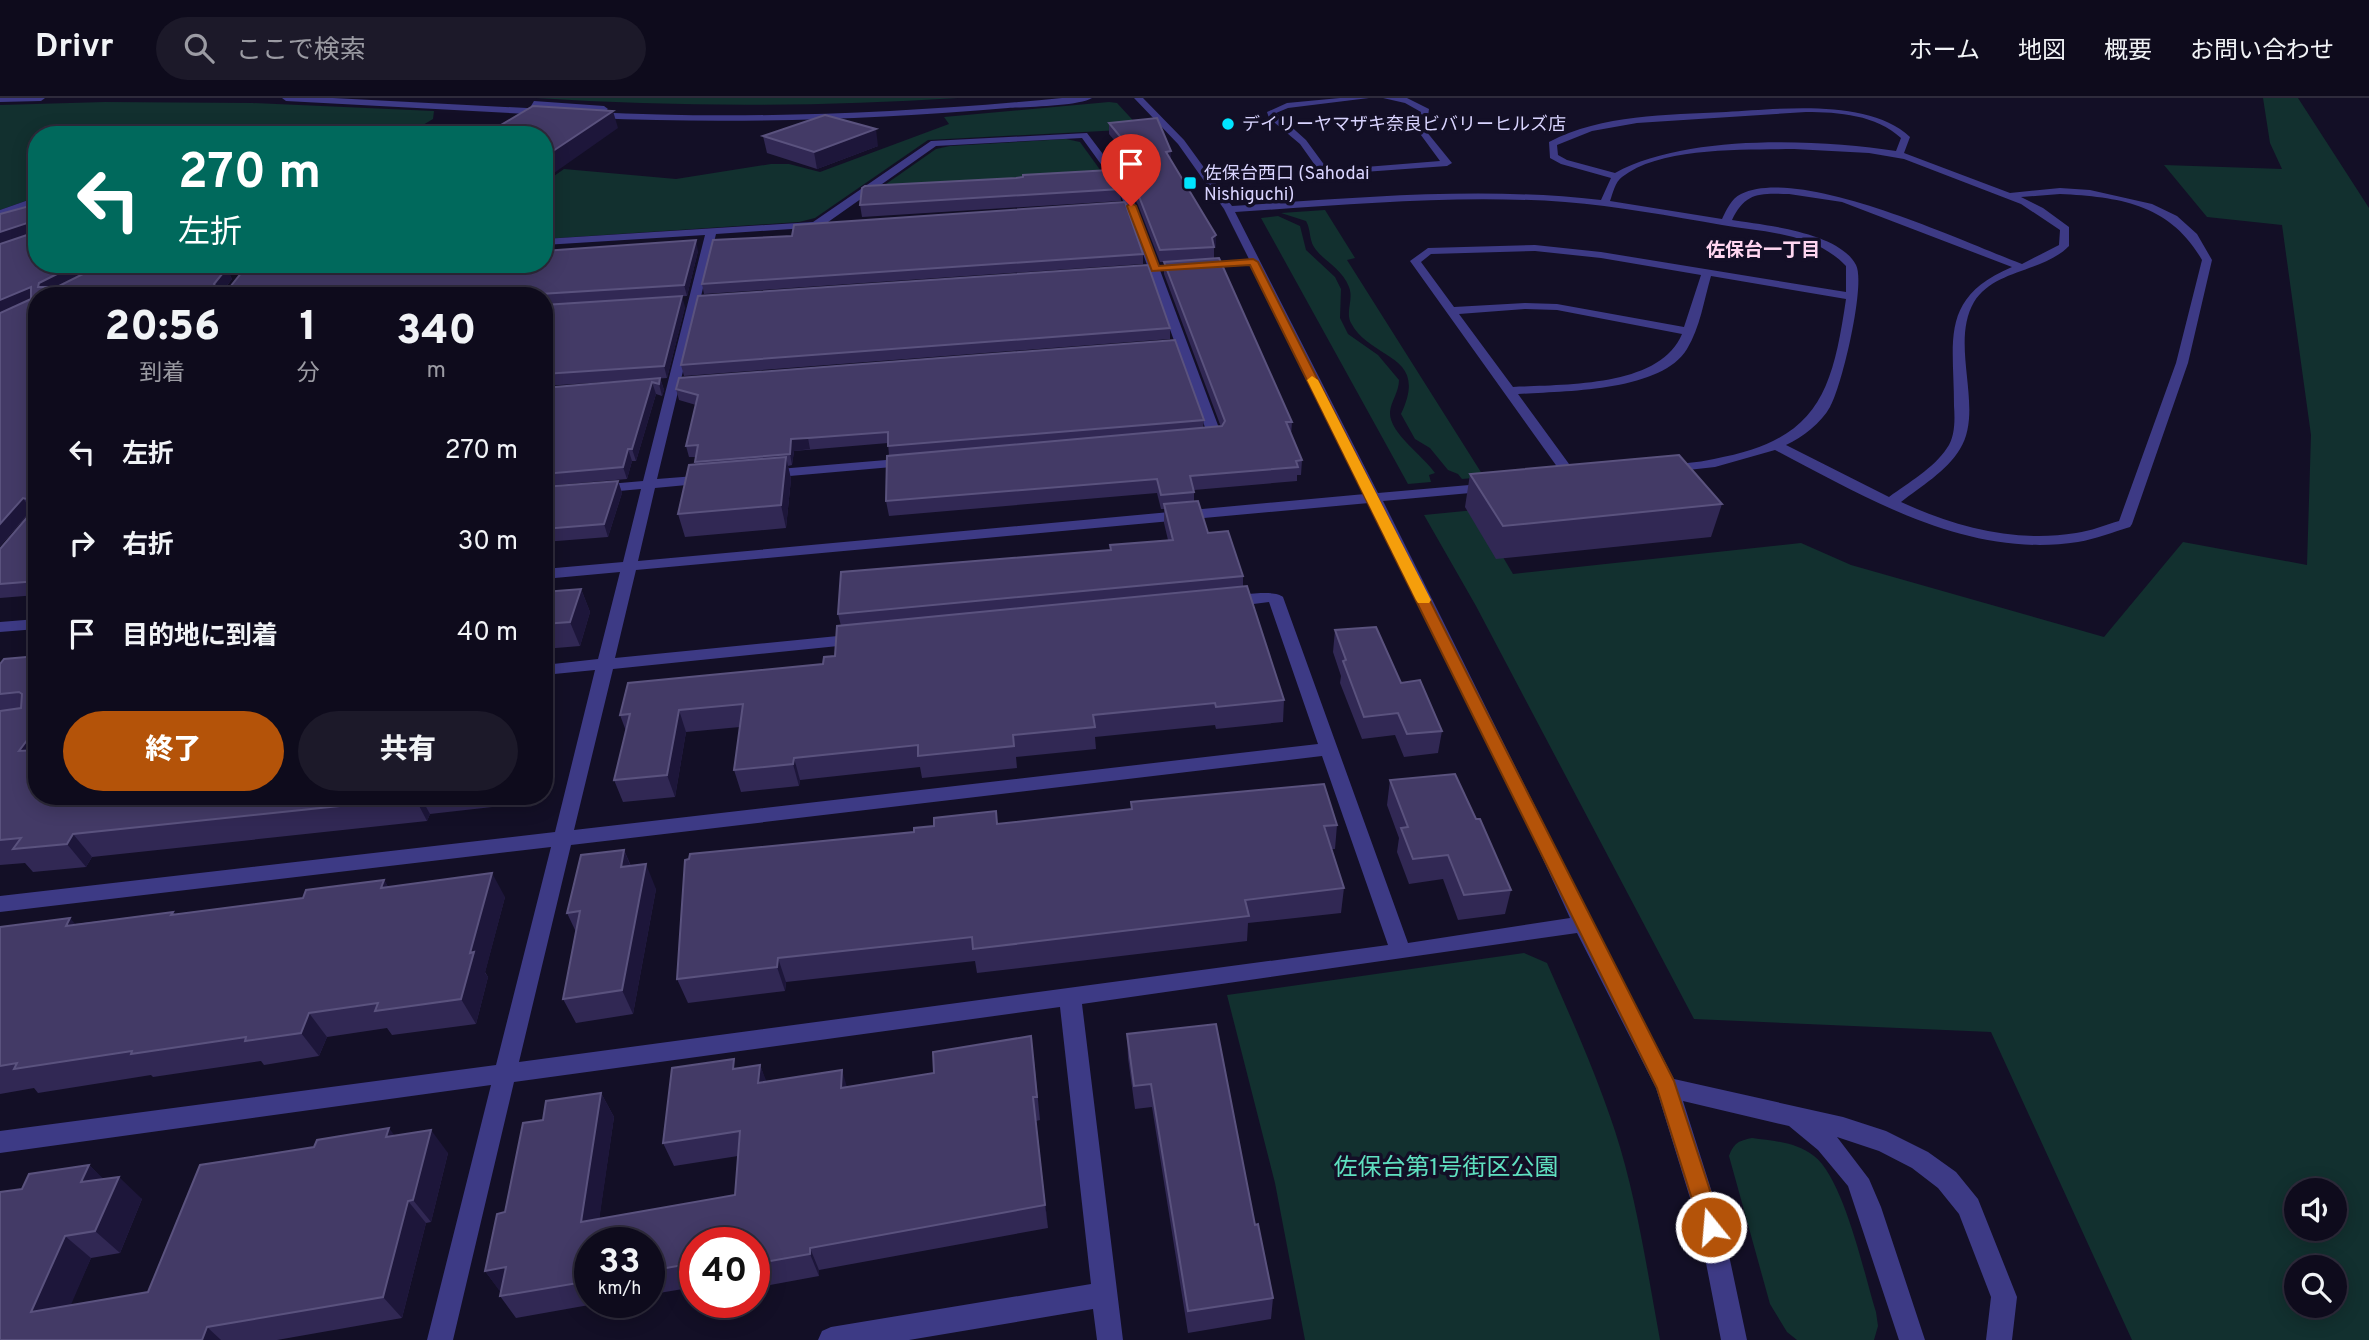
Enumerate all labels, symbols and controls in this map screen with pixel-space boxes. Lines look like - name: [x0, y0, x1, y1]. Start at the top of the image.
- search box: [156, 17, 646, 80]
- text: Drivr: [35, 27, 114, 69]
- icon: search: [180, 29, 218, 67]
- text: ここで検索: [236, 35, 366, 68]
- text: ホーム: [1909, 37, 1980, 67]
- text: 地図: [2018, 37, 2066, 67]
- text: 概要: [2104, 37, 2152, 67]
- text: お問い合わせ: [2190, 37, 2334, 67]
- place label: デイリーヤマザキ奈良ビバリーヒルズ店: [1242, 114, 1566, 137]
- marker: デイリーヤマザキ奈良ビバリーヒルズ店: [1220, 116, 1236, 132]
- pin: [1101, 134, 1161, 206]
- text: 270 m: [178, 144, 321, 206]
- icon: arrive: [1112, 145, 1150, 183]
- icon: left: [63, 154, 154, 245]
- place label: 佐保台西口 (Sahodai Nishiguchi): [1204, 163, 1370, 207]
- marker: 佐保台西口 (Sahodai Nishiguchi): [1182, 175, 1198, 191]
- text: 左折: [178, 214, 242, 254]
- district label: 佐保台一丁目: [1706, 239, 1820, 263]
- text: 20:56: [105, 302, 220, 355]
- text: 1: [300, 302, 317, 355]
- text: 340: [396, 306, 476, 359]
- text: m: [427, 357, 446, 386]
- text: 到着: [139, 360, 185, 389]
- text: 分: [297, 360, 320, 389]
- icon: left: [63, 433, 101, 471]
- text: 270 m: [445, 435, 518, 468]
- text: 左折: [122, 439, 174, 472]
- icon: right: [63, 524, 101, 562]
- text: 30 m: [458, 526, 518, 559]
- text: 右折: [122, 530, 174, 563]
- icon: arrive: [63, 615, 101, 653]
- text: 40 m: [457, 617, 518, 650]
- text: 目的地に到着: [122, 621, 278, 654]
- button: 終了: [63, 711, 284, 791]
- button: 共有: [298, 711, 518, 791]
- park label: 佐保台第1号街区公園: [1334, 1154, 1558, 1184]
- map controls: [2284, 1178, 2347, 1318]
- button: sound: [2284, 1178, 2347, 1241]
- position arrow: [1674, 1190, 1748, 1264]
- speed limit sign: 40: [679, 1227, 770, 1318]
- text: 33: [599, 1241, 640, 1285]
- button: search: [2284, 1255, 2347, 1318]
- text: km/h: [598, 1278, 641, 1301]

